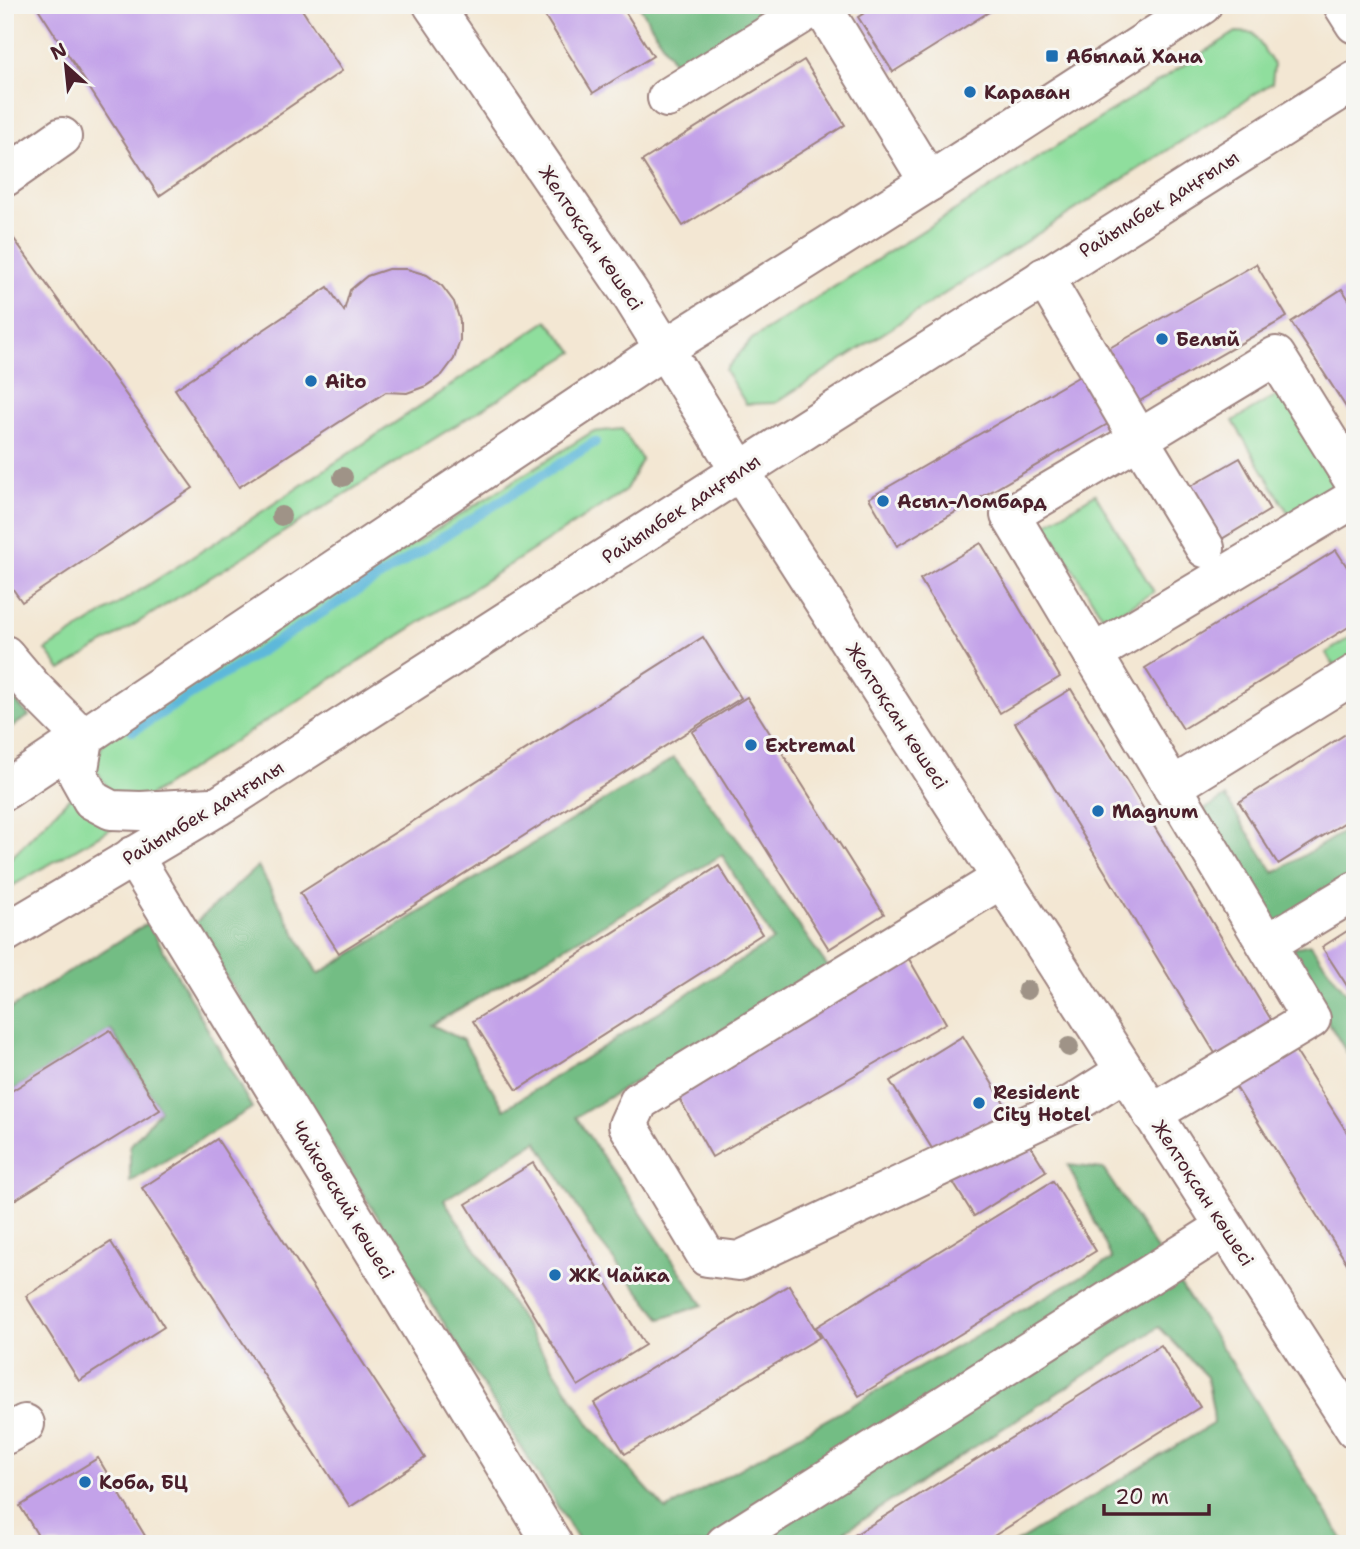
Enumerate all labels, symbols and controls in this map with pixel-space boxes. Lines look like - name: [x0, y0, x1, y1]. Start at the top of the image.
- north arrow: [32, 32, 102, 102]
- text: N: [46, 37, 71, 66]
- place label: Абылай Хана: [1066, 44, 1203, 69]
- marker: Абылай Хана: [1044, 48, 1060, 64]
- place label: Караван: [984, 80, 1070, 105]
- marker: Караван: [962, 84, 978, 100]
- street label: Райымбек даңғылы: [1074, 145, 1244, 263]
- street label: Желтоқсан көшесі: [533, 161, 649, 315]
- place label: Белый: [1176, 327, 1240, 352]
- marker: Белый: [1154, 331, 1170, 347]
- place label: Aito: [325, 369, 367, 394]
- marker: Aito: [303, 373, 319, 389]
- street label: Райымбек даңғылы: [597, 448, 765, 570]
- place label: Асыл-Ломбард: [897, 489, 1048, 514]
- marker: Асыл-Ломбард: [875, 493, 891, 509]
- street label: Желтоқсан көшесі: [840, 638, 954, 794]
- place label: Extremal: [765, 733, 856, 758]
- marker: Extremal: [743, 737, 759, 753]
- street label: Райымбек даңғылы: [118, 755, 288, 871]
- place label: Magnum: [1112, 799, 1198, 824]
- marker: Magnum: [1090, 803, 1106, 819]
- place label: Resident City Hotel: [993, 1080, 1091, 1127]
- marker: Resident City Hotel: [971, 1095, 987, 1111]
- street label: Желтоқсан көшесі: [1146, 1115, 1260, 1271]
- street label: Чайковский көшесі: [286, 1116, 400, 1284]
- place label: ЖК Чайка: [569, 1263, 670, 1288]
- marker: ЖК Чайка: [547, 1267, 563, 1283]
- place label: Коба, БЦ: [99, 1470, 188, 1495]
- scale bar: [1104, 1472, 1210, 1516]
- marker: Коба, БЦ: [77, 1474, 93, 1490]
- text: 20 m: [1115, 1483, 1169, 1511]

